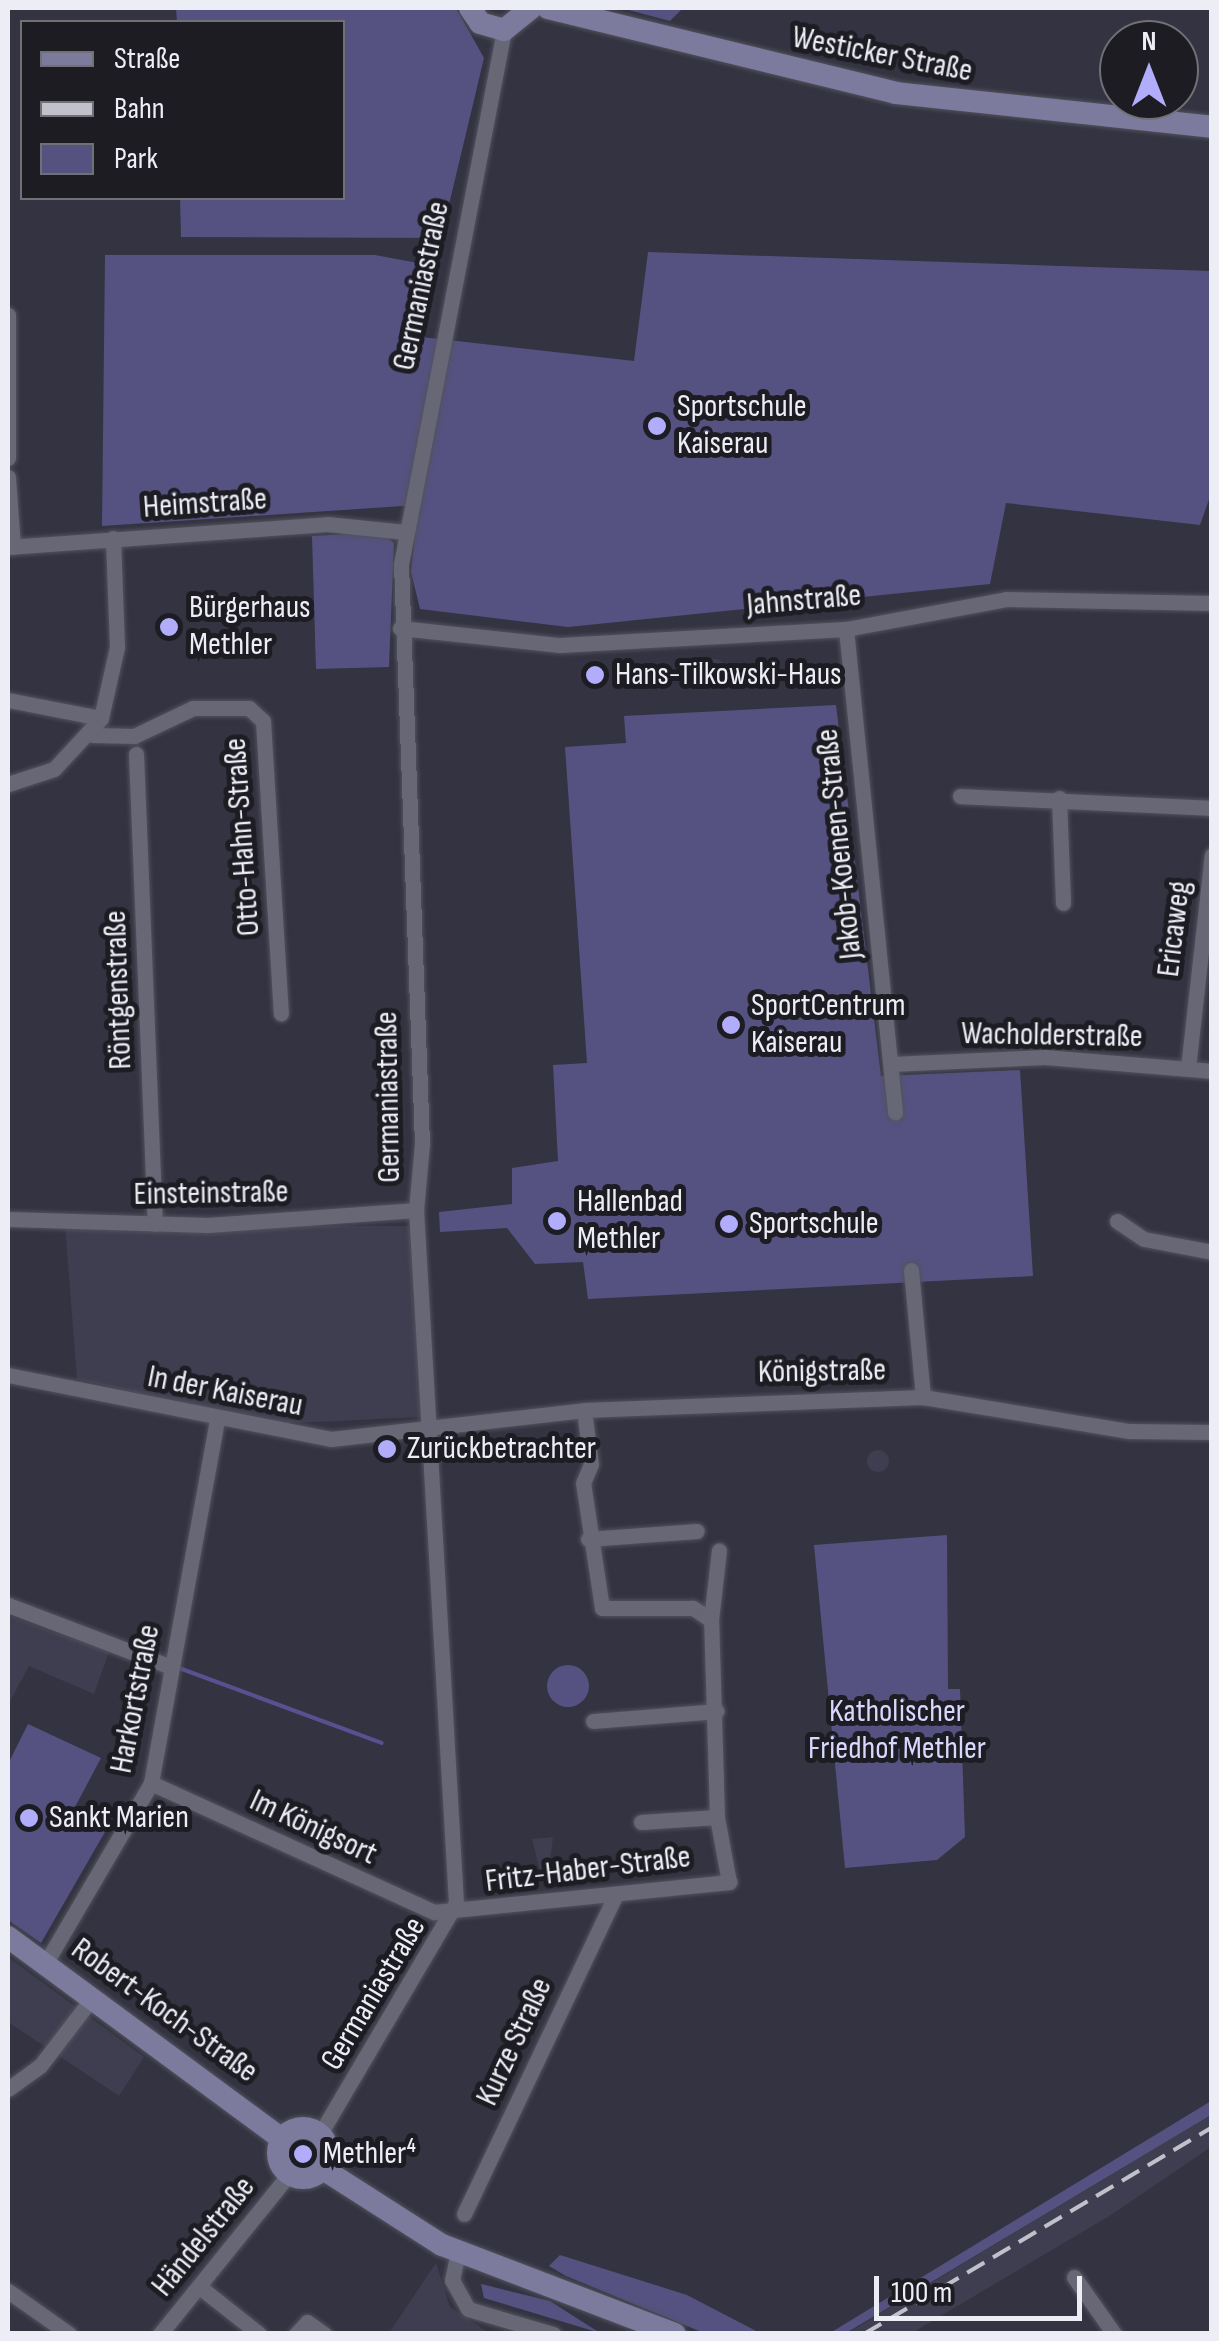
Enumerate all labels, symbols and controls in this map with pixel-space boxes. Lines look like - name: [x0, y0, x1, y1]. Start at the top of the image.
- street label: Westicker Straße: [789, 19, 975, 91]
- legend: [20, 20, 345, 200]
- north arrow: [1099, 20, 1199, 120]
- text: N: [1142, 25, 1156, 58]
- text: Straße: [114, 41, 180, 77]
- text: Bahn: [114, 91, 165, 127]
- text: Park: [114, 141, 158, 177]
- street label: Germaniastraße: [385, 198, 459, 374]
- place label: Sportschule Kaiserau: [677, 389, 807, 464]
- marker: Sportschule Kaiserau: [646, 415, 668, 437]
- street label: Heimstraße: [142, 481, 268, 527]
- street label: Jahnstraße: [745, 577, 863, 625]
- place label: Bürgerhaus Methler: [189, 590, 311, 665]
- marker: Bürgerhaus Methler: [158, 616, 180, 638]
- place label: Hans-Tilkowski-Haus: [615, 656, 842, 694]
- marker: Hans-Tilkowski-Haus: [584, 664, 606, 686]
- street label: Jakob-Koenen-Straße: [809, 727, 871, 961]
- street label: Otto-Hahn-Straße: [217, 737, 269, 937]
- street label: Ericaweg: [1150, 879, 1200, 979]
- street label: Röntgenstraße: [97, 910, 141, 1070]
- place label: SportCentrum Kaiserau: [751, 988, 905, 1063]
- street label: Germaniastraße: [368, 1011, 410, 1183]
- marker: SportCentrum Kaiserau: [720, 1014, 742, 1036]
- street label: Wacholderstraße: [961, 1015, 1143, 1057]
- street label: Einsteinstraße: [133, 1173, 289, 1215]
- place label: Hallenbad Methler: [577, 1184, 683, 1259]
- place label: Sportschule: [749, 1205, 879, 1243]
- marker: Hallenbad Methler: [546, 1210, 568, 1232]
- marker: Sportschule: [718, 1213, 740, 1235]
- street label: Königstraße: [758, 1352, 886, 1392]
- street label: In der Kaiserau: [144, 1358, 306, 1426]
- place label: Zurückbetrachter: [407, 1430, 596, 1468]
- marker: Zurückbetrachter: [376, 1438, 398, 1460]
- street label: Harkortstraße: [103, 1622, 169, 1776]
- park label: Katholischer Friedhof Methler: [808, 1694, 986, 1769]
- street label: Im Königsort: [243, 1782, 383, 1874]
- place label: Sankt Marien: [49, 1799, 189, 1837]
- marker: Sankt Marien: [18, 1807, 40, 1829]
- street label: Fritz-Haber-Straße: [483, 1838, 693, 1902]
- street label: Germaniastraße: [313, 1911, 435, 2077]
- street label: Robert-Koch-Straße: [63, 1931, 265, 2091]
- street label: Kurze Straße: [469, 1972, 561, 2112]
- place label: Methler⁴: [323, 2135, 416, 2173]
- marker: Methler⁴: [292, 2143, 314, 2165]
- street label: Händelstraße: [144, 2169, 264, 2305]
- scale bar: [879, 2256, 1086, 2318]
- text: 100 m: [891, 2275, 952, 2311]

